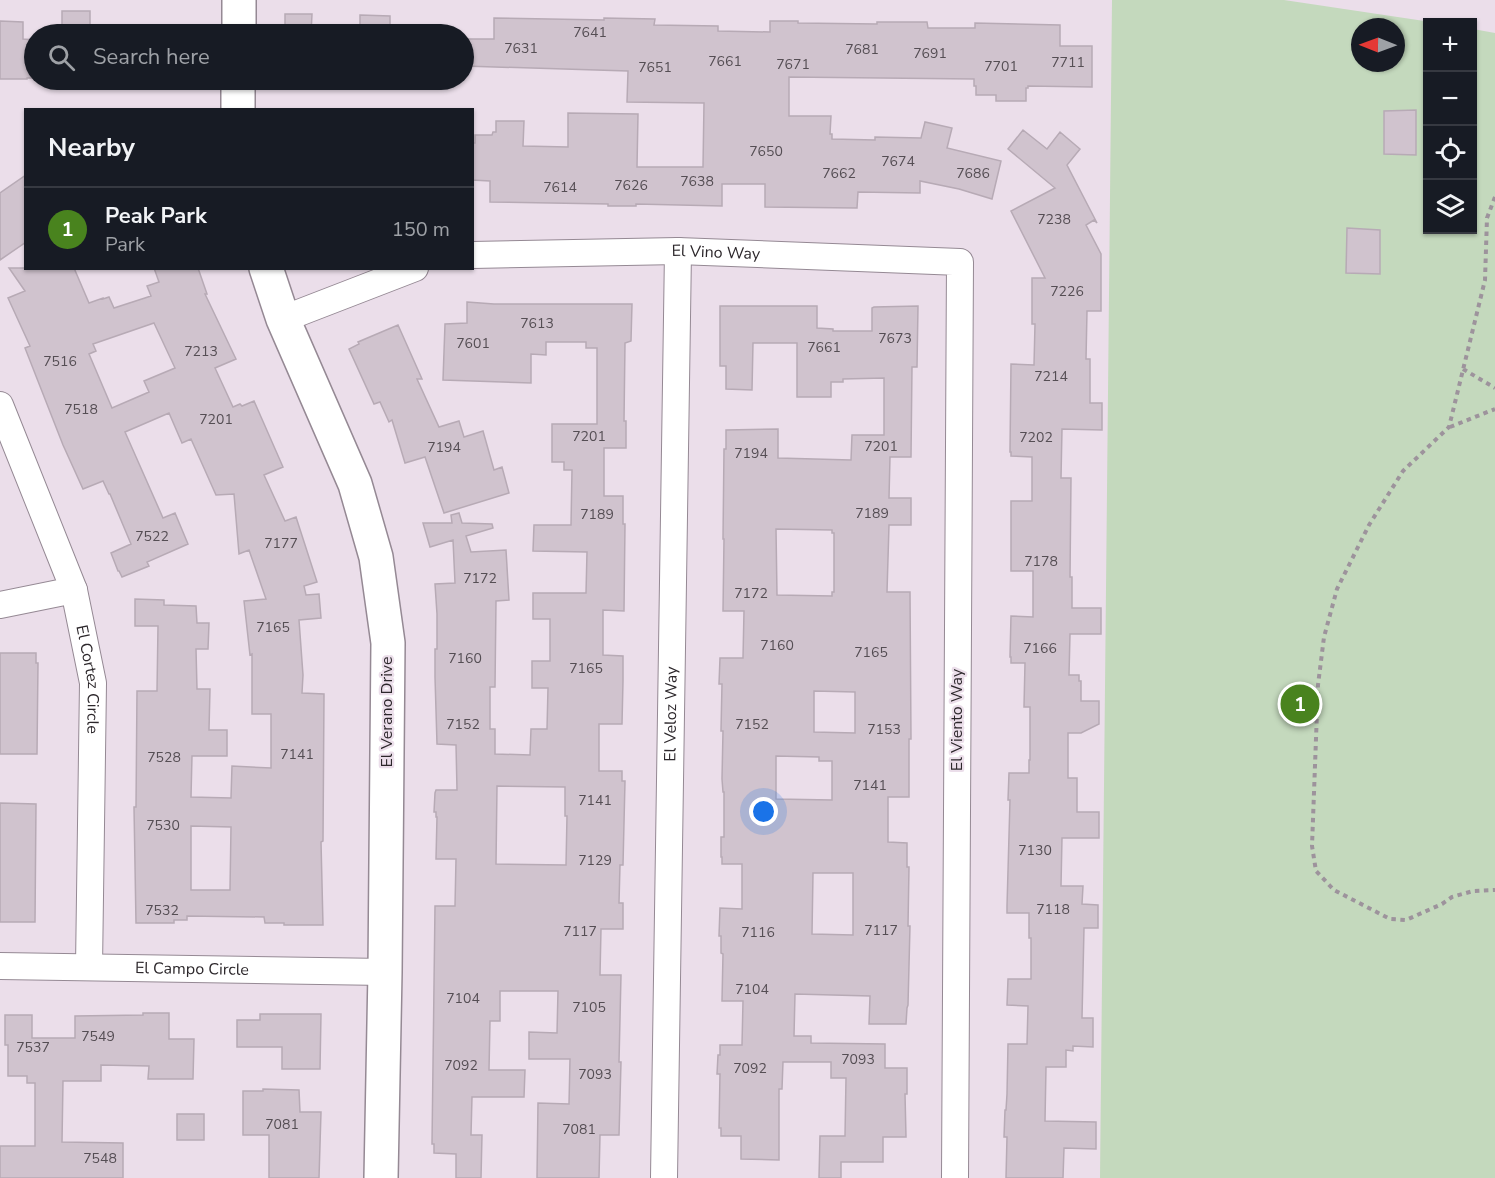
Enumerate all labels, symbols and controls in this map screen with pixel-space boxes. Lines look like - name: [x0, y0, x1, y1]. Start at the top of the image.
- north arrow: [1351, 18, 1405, 72]
- map controls: [1423, 18, 1477, 234]
- button: +: [1423, 18, 1477, 72]
- house number: 7641: [573, 23, 607, 42]
- search box: [24, 24, 474, 90]
- house number: 7631: [504, 39, 538, 58]
- house number: 7681: [845, 40, 879, 59]
- icon: search: [45, 41, 78, 74]
- text: Search here: [93, 42, 210, 72]
- house number: 7691: [913, 44, 947, 63]
- house number: 7661: [708, 52, 742, 71]
- house number: 7711: [1051, 53, 1085, 72]
- house number: 7671: [776, 55, 810, 74]
- house number: 7701: [984, 57, 1018, 76]
- house number: 7651: [638, 58, 672, 77]
- button: −: [1423, 72, 1477, 126]
- button: locate: [1423, 126, 1477, 180]
- text: Nearby: [48, 130, 135, 165]
- house number: 7650: [749, 142, 783, 161]
- house number: 7674: [881, 152, 915, 171]
- house number: 7662: [822, 164, 856, 183]
- house number: 7686: [956, 164, 990, 183]
- house number: 7638: [680, 172, 714, 191]
- house number: 7626: [614, 176, 648, 195]
- house number: 7614: [543, 178, 577, 197]
- button: layers: [1423, 180, 1477, 234]
- text: Peak Park: [105, 201, 207, 231]
- house number: 7238: [1037, 210, 1071, 229]
- text: 1: [62, 216, 74, 243]
- text: 150 m: [392, 216, 450, 243]
- text: Park: [105, 231, 145, 258]
- street label: El Vino Way: [672, 240, 761, 265]
- house number: 7226: [1050, 282, 1084, 301]
- house number: 7613: [520, 314, 554, 333]
- house number: 7673: [878, 329, 912, 348]
- house number: 7601: [456, 334, 490, 353]
- house number: 7661: [807, 338, 841, 357]
- house number: 7213: [184, 342, 218, 361]
- house number: 7516: [43, 352, 77, 371]
- house number: 7214: [1034, 367, 1068, 386]
- house number: 7518: [64, 400, 98, 419]
- house number: 7201: [199, 410, 233, 429]
- house number: 7201: [572, 427, 606, 446]
- house number: 7202: [1019, 428, 1053, 447]
- house number: 7201: [864, 437, 898, 456]
- house number: 7194: [427, 438, 461, 457]
- house number: 7194: [734, 444, 768, 463]
- house number: 7189: [855, 504, 889, 523]
- house number: 7189: [580, 505, 614, 524]
- house number: 7522: [135, 527, 169, 546]
- house number: 7177: [264, 534, 298, 553]
- house number: 7178: [1024, 552, 1058, 571]
- house number: 7172: [463, 569, 497, 588]
- house number: 7172: [734, 584, 768, 603]
- house number: 7165: [256, 618, 290, 637]
- street label: El Cortez Circle: [70, 623, 104, 734]
- house number: 7160: [760, 636, 794, 655]
- house number: 7166: [1023, 639, 1057, 658]
- house number: 7165: [854, 643, 888, 662]
- house number: 7160: [448, 649, 482, 668]
- street label: El Verano Drive: [376, 657, 398, 767]
- house number: 7165: [569, 659, 603, 678]
- street label: El Veloz Way: [659, 666, 683, 762]
- street label: El Viento Way: [946, 668, 968, 771]
- pin: 1: [1280, 682, 1320, 726]
- house number: 7152: [446, 715, 480, 734]
- house number: 7152: [735, 715, 769, 734]
- house number: 7153: [867, 720, 901, 739]
- house number: 7141: [280, 745, 314, 764]
- house number: 7528: [147, 748, 181, 767]
- house number: 7141: [853, 776, 887, 795]
- house number: 7141: [578, 791, 612, 810]
- your location: [749, 797, 778, 826]
- house number: 7530: [146, 816, 180, 835]
- house number: 7130: [1018, 841, 1052, 860]
- house number: 7129: [578, 851, 612, 870]
- house number: 7118: [1036, 900, 1070, 919]
- house number: 7532: [145, 901, 179, 920]
- house number: 7117: [864, 921, 898, 940]
- house number: 7117: [563, 922, 597, 941]
- house number: 7116: [741, 923, 775, 942]
- street label: El Campo Circle: [135, 957, 249, 981]
- house number: 7104: [735, 980, 769, 999]
- house number: 7104: [446, 989, 480, 1008]
- house number: 7105: [572, 998, 606, 1017]
- house number: 7549: [81, 1027, 115, 1046]
- house number: 7537: [16, 1038, 50, 1057]
- house number: 7093: [841, 1050, 875, 1069]
- house number: 7092: [444, 1056, 478, 1075]
- house number: 7092: [733, 1059, 767, 1078]
- house number: 7093: [578, 1065, 612, 1084]
- house number: 7081: [265, 1115, 299, 1134]
- house number: 7081: [562, 1120, 596, 1139]
- house number: 7548: [83, 1149, 117, 1168]

